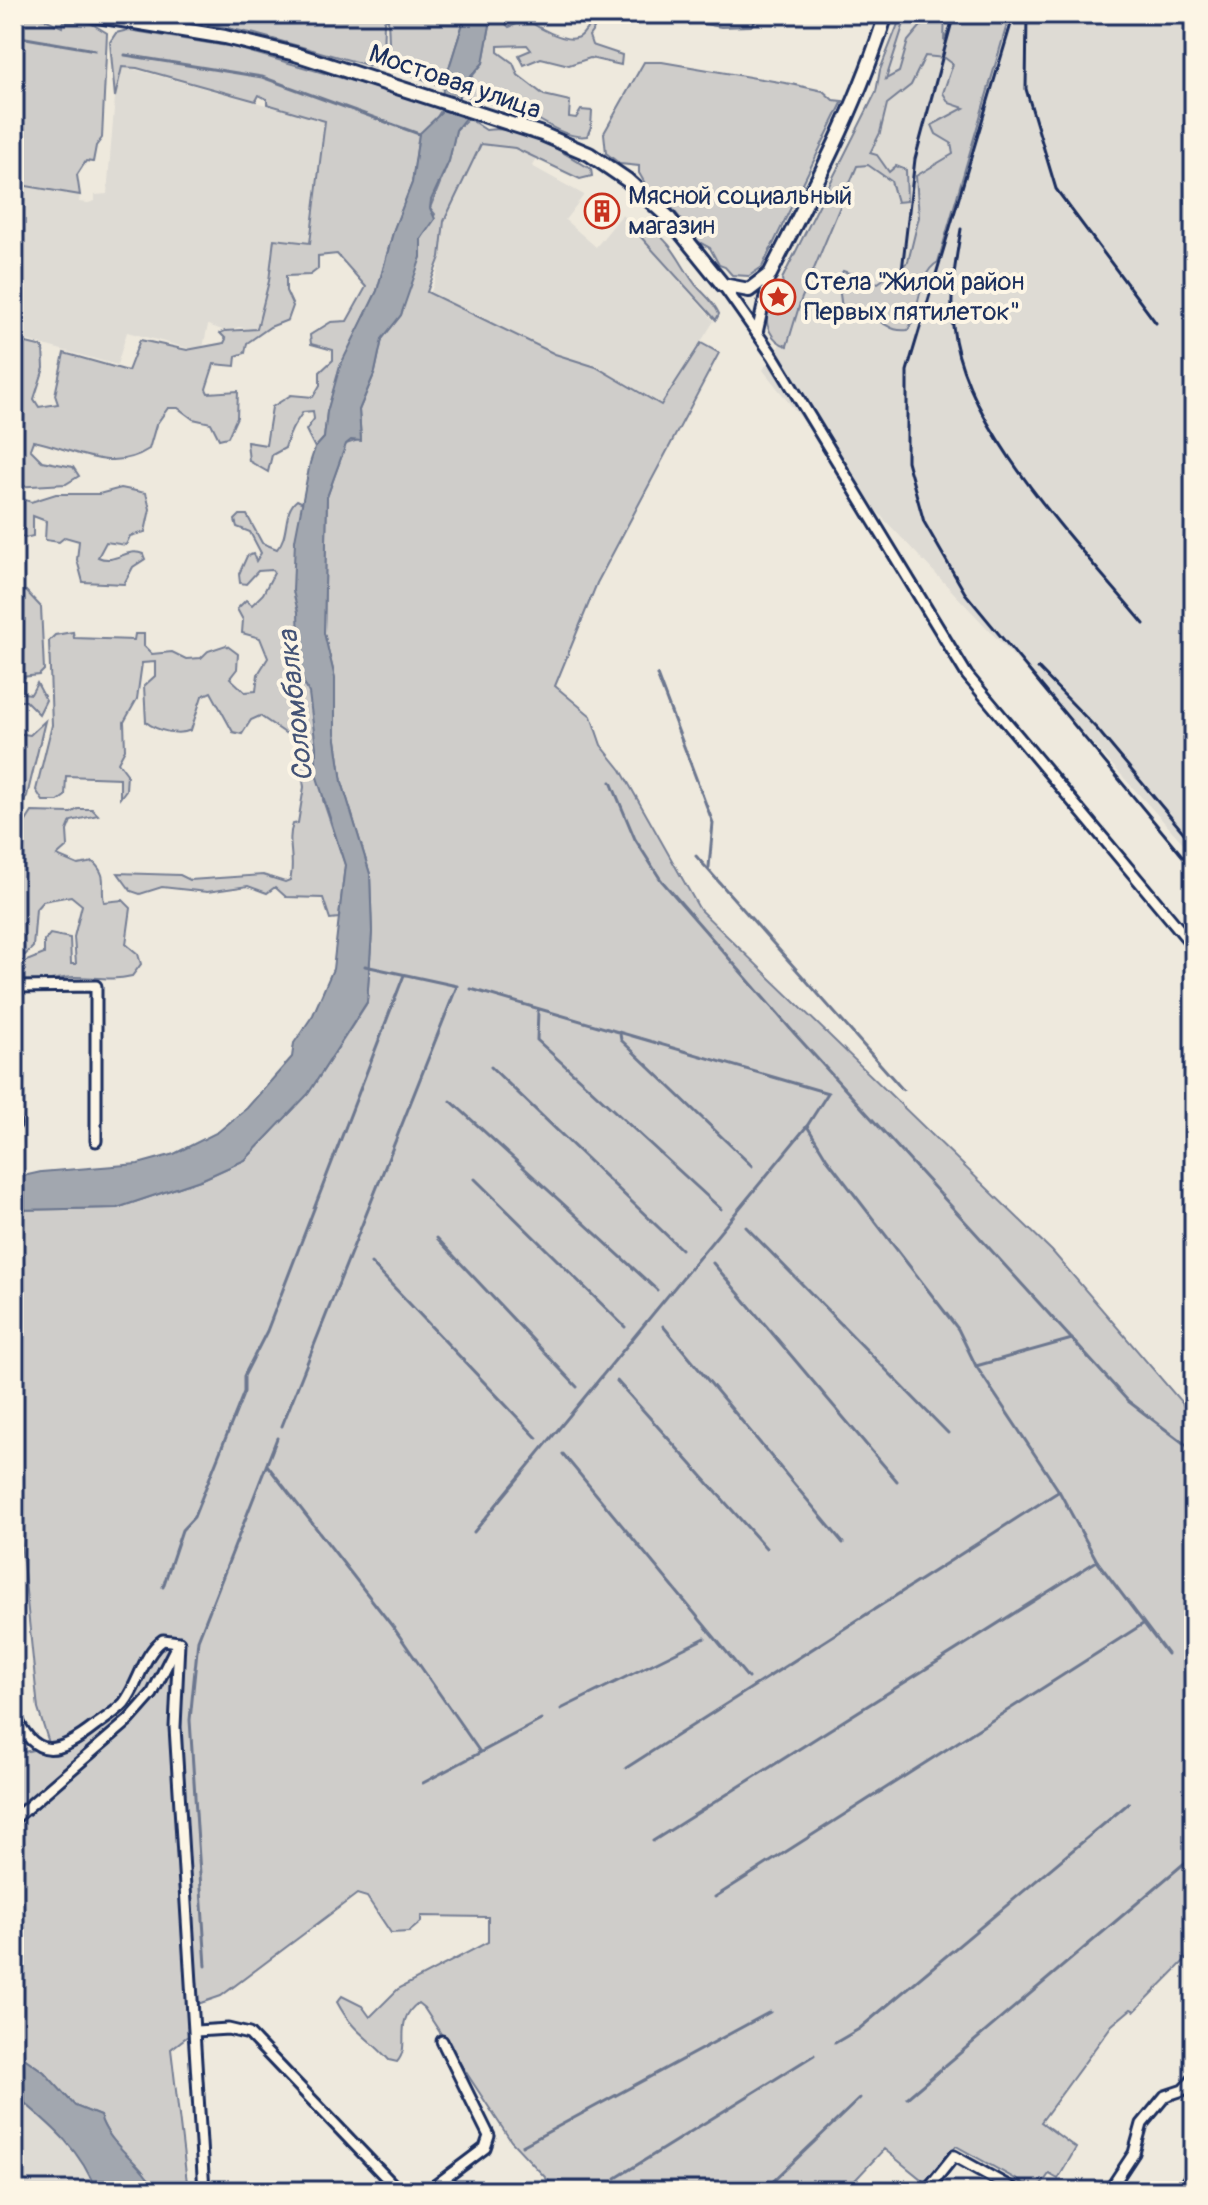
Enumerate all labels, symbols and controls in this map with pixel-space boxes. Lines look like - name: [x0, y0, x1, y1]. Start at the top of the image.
- street label: Мостовая улица: [365, 38, 545, 126]
- place label: Мясной социальный магазин: [628, 180, 852, 242]
- building icon: Мясной социальный магазин: [583, 192, 621, 230]
- place label: Стела "Жилой район Первых пятилеток": [804, 266, 1025, 328]
- place icon: Стела "Жилой район Первых пятилеток": [759, 278, 797, 316]
- water label: Соломбалка: [270, 627, 321, 783]

